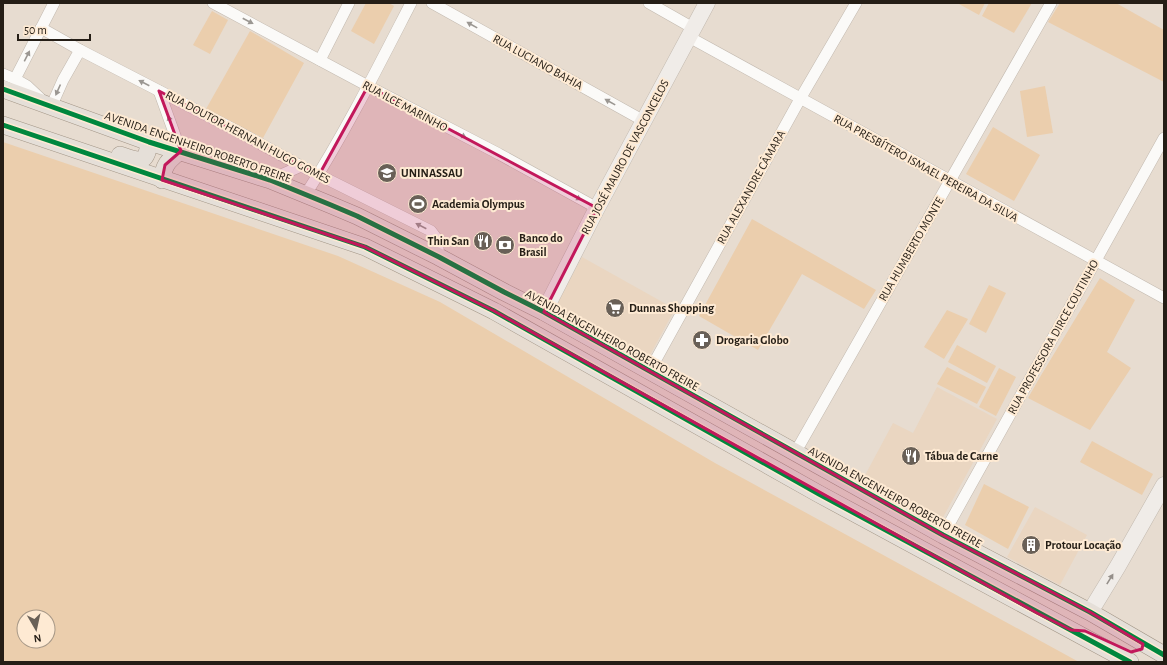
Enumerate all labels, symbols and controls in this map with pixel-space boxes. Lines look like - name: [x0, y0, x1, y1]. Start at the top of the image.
- scale bar: [18, 16, 90, 42]
- one-way arrow: [242, 18, 254, 25]
- one-way arrow: [466, 22, 478, 29]
- text: 50 m: [24, 24, 47, 36]
- street label: RUA LUCIANO BAHIA: [491, 32, 585, 92]
- one-way arrow: [23, 50, 30, 61]
- street label: RUA JOSÉ MAURO DE VASCONCELOS: [578, 77, 671, 236]
- street label: RUA ILCE MARINHO: [360, 79, 450, 134]
- one-way arrow: [138, 80, 150, 86]
- one-way arrow: [55, 85, 61, 96]
- street label: RUA DOUTOR HERNANI HUGO GOMES: [164, 88, 333, 186]
- one-way arrow: [604, 99, 616, 105]
- street label: AVENIDA ENGENHEIRO ROBERTO FREIRE: [103, 109, 293, 185]
- street label: RUA PRESBÍTERO ISMAEL PEREIRA DA SILVA: [832, 111, 1021, 224]
- one-way arrow: [167, 115, 173, 127]
- street label: RUA ALEXANDRE CÂMARA: [714, 128, 787, 246]
- one-way arrow: [456, 132, 467, 138]
- school or university icon: UNINASSAU: [376, 162, 398, 184]
- place label: UNINASSAU: [401, 167, 463, 179]
- sports icon: Academia Olympus: [407, 193, 429, 215]
- one-way arrow: [570, 193, 582, 200]
- street label: RUA HUMBERTO MONTE: [876, 195, 946, 303]
- place label: Academia Olympus: [432, 198, 525, 211]
- one-way arrow: [416, 223, 427, 229]
- restaurant icon: Thin San: [472, 230, 494, 252]
- place label: Banco do Brasil: [519, 232, 563, 258]
- bank icon: Banco do Brasil: [494, 234, 516, 256]
- place label: Thin San: [427, 235, 469, 247]
- street label: RUA PROFESSORA DIRCE COUTINHO: [1005, 258, 1101, 416]
- street label: AVENIDA ENGENHEIRO ROBERTO FREIRE: [523, 287, 701, 393]
- supermarket icon: Dunnas Shopping: [604, 297, 626, 319]
- place label: Dunnas Shopping: [629, 302, 715, 314]
- pharmacy icon: Drogaria Globo: [691, 329, 713, 351]
- place label: Drogaria Globo: [716, 334, 789, 346]
- street label: AVENIDA ENGENHEIRO ROBERTO FREIRE: [806, 444, 984, 550]
- restaurant icon: Tábua de Carne: [900, 445, 922, 467]
- place label: Tábua de Carne: [925, 450, 998, 462]
- building icon: Protour Locação: [1020, 534, 1042, 556]
- place label: Protour Locação: [1045, 539, 1121, 551]
- one-way arrow: [1106, 574, 1114, 584]
- north arrow: [16, 609, 56, 649]
- text: N: [33, 632, 42, 644]

